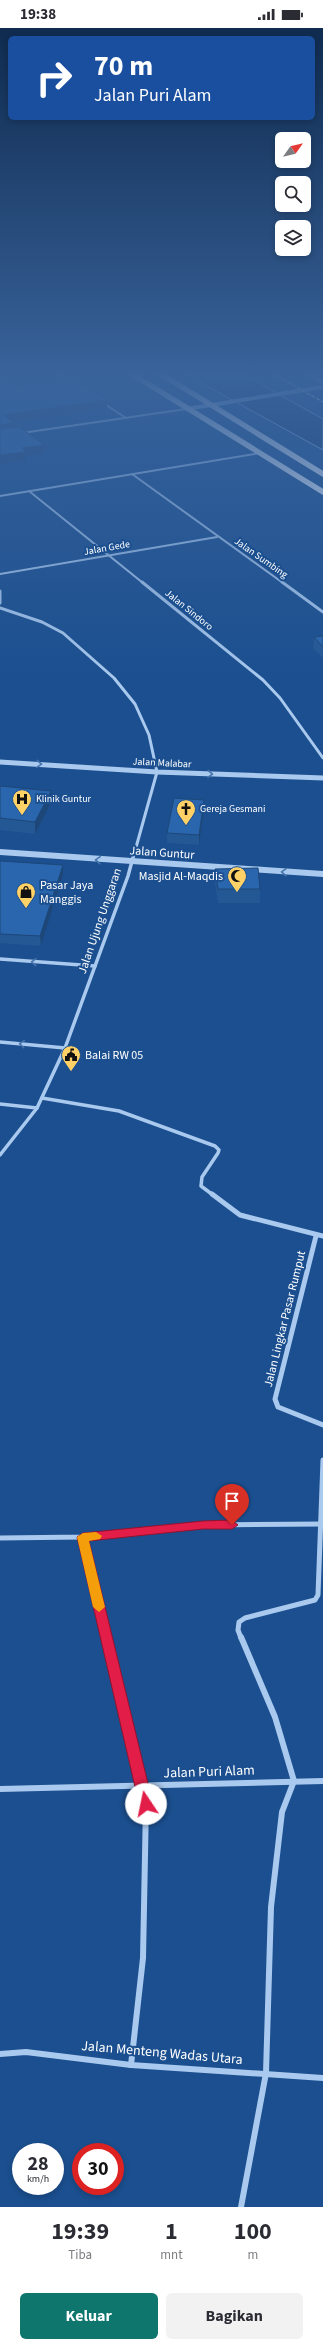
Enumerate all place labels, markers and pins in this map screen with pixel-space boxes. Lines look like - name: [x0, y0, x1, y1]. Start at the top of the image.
- hospital icon: Klinik Guntur: [11, 788, 33, 816]
- place label: Klinik Guntur: [36, 792, 92, 806]
- church icon: Gereja Gesmani: [175, 798, 197, 826]
- place label: Gereja Gesmani: [200, 802, 266, 816]
- mosque icon: Masjid Al-Maqdis: [226, 865, 248, 893]
- place label: Masjid Al-Maqdis: [139, 868, 223, 885]
- place label: Pasar Jaya Manggis: [40, 877, 93, 908]
- shop icon: Pasar Jaya Manggis: [15, 881, 37, 909]
- public building icon: Balai RW 05: [60, 1044, 82, 1072]
- place label: Balai RW 05: [85, 1047, 143, 1064]
- pin: [215, 1484, 249, 1525]

